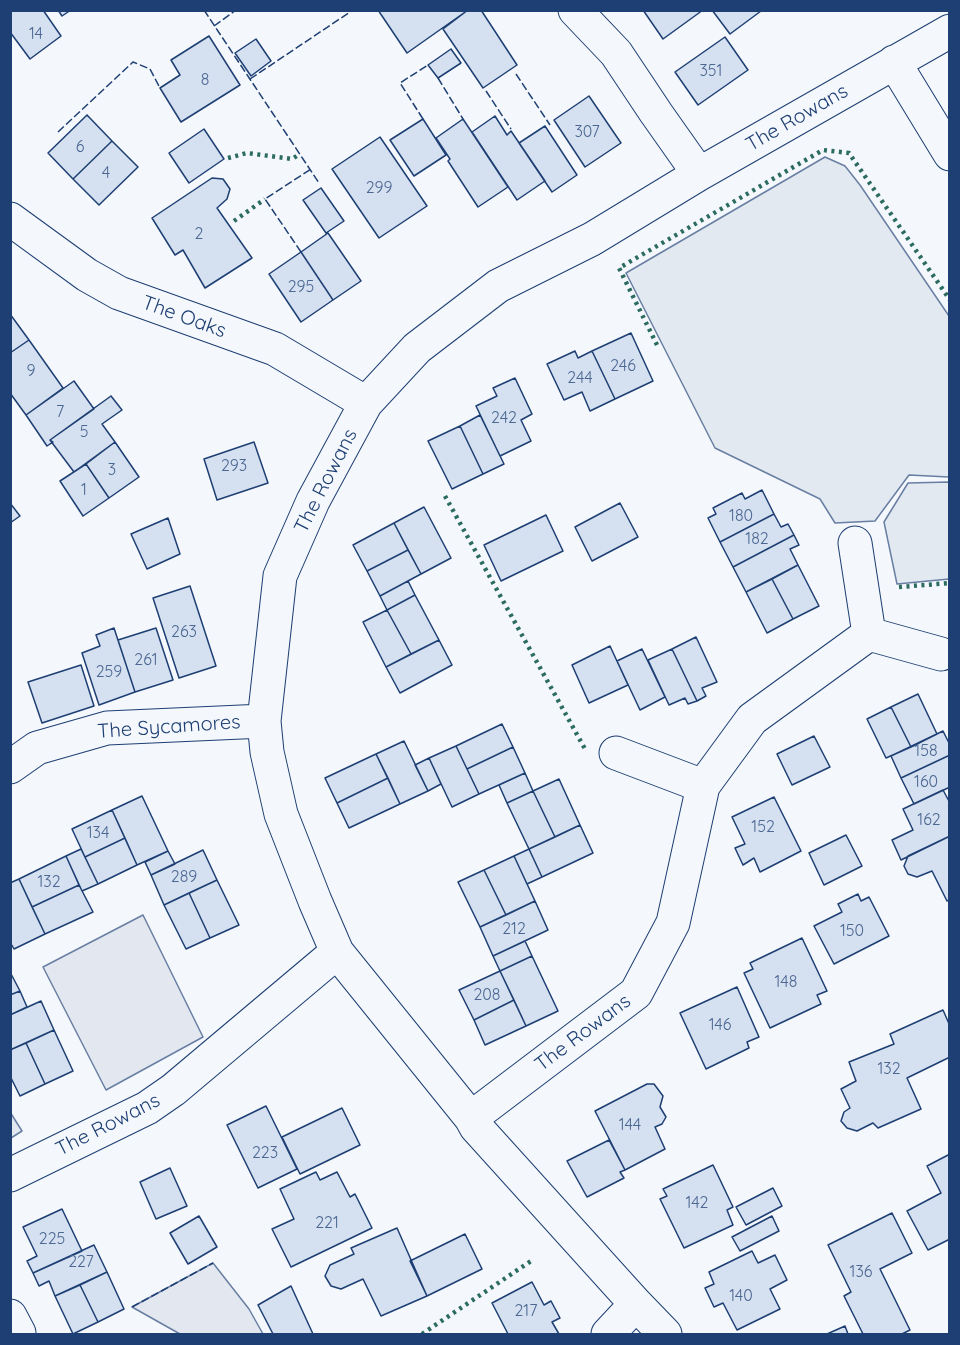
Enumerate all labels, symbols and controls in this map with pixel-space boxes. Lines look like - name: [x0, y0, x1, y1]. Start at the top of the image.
- house number: 14: [29, 24, 43, 44]
- house number: 351: [699, 61, 723, 81]
- house number: 8: [201, 70, 209, 90]
- street label: The Rowans: [742, 79, 852, 157]
- house number: 307: [574, 122, 600, 142]
- house number: 6: [76, 137, 84, 157]
- house number: 4: [102, 163, 110, 183]
- house number: 299: [366, 178, 392, 198]
- house number: 2: [195, 224, 203, 244]
- house number: 295: [288, 277, 314, 297]
- street label: The Oaks: [139, 291, 229, 343]
- house number: 246: [610, 356, 636, 376]
- house number: 9: [27, 361, 35, 381]
- house number: 244: [567, 368, 593, 388]
- house number: 7: [56, 402, 64, 422]
- house number: 242: [491, 408, 517, 428]
- house number: 5: [80, 422, 88, 442]
- street label: The Rowans: [289, 425, 363, 537]
- house number: 293: [221, 456, 247, 476]
- house number: 3: [108, 460, 116, 480]
- house number: 1: [81, 480, 87, 500]
- house number: 180: [729, 506, 753, 526]
- house number: 182: [745, 529, 769, 549]
- house number: 263: [171, 622, 197, 642]
- house number: 261: [134, 650, 158, 670]
- house number: 259: [96, 662, 122, 682]
- street label: The Sycamores: [97, 710, 241, 744]
- house number: 158: [914, 741, 938, 761]
- house number: 160: [914, 772, 938, 792]
- house number: 162: [917, 810, 941, 830]
- house number: 152: [751, 817, 775, 837]
- house number: 134: [87, 823, 109, 843]
- house number: 289: [171, 867, 197, 887]
- house number: 132: [37, 872, 61, 892]
- house number: 212: [502, 919, 526, 939]
- house number: 150: [840, 921, 864, 941]
- house number: 148: [775, 972, 797, 992]
- house number: 208: [473, 985, 501, 1005]
- street label: The Rowans: [530, 989, 636, 1077]
- house number: 146: [709, 1015, 731, 1035]
- house number: 132: [877, 1059, 901, 1079]
- street label: The Rowans: [52, 1088, 164, 1162]
- house number: 144: [619, 1115, 641, 1135]
- house number: 223: [252, 1143, 278, 1163]
- house number: 142: [686, 1193, 708, 1213]
- house number: 221: [315, 1213, 339, 1233]
- house number: 225: [39, 1229, 65, 1249]
- house number: 227: [68, 1252, 94, 1272]
- house number: 136: [850, 1262, 872, 1282]
- house number: 140: [729, 1286, 753, 1306]
- house number: 217: [515, 1301, 537, 1321]

